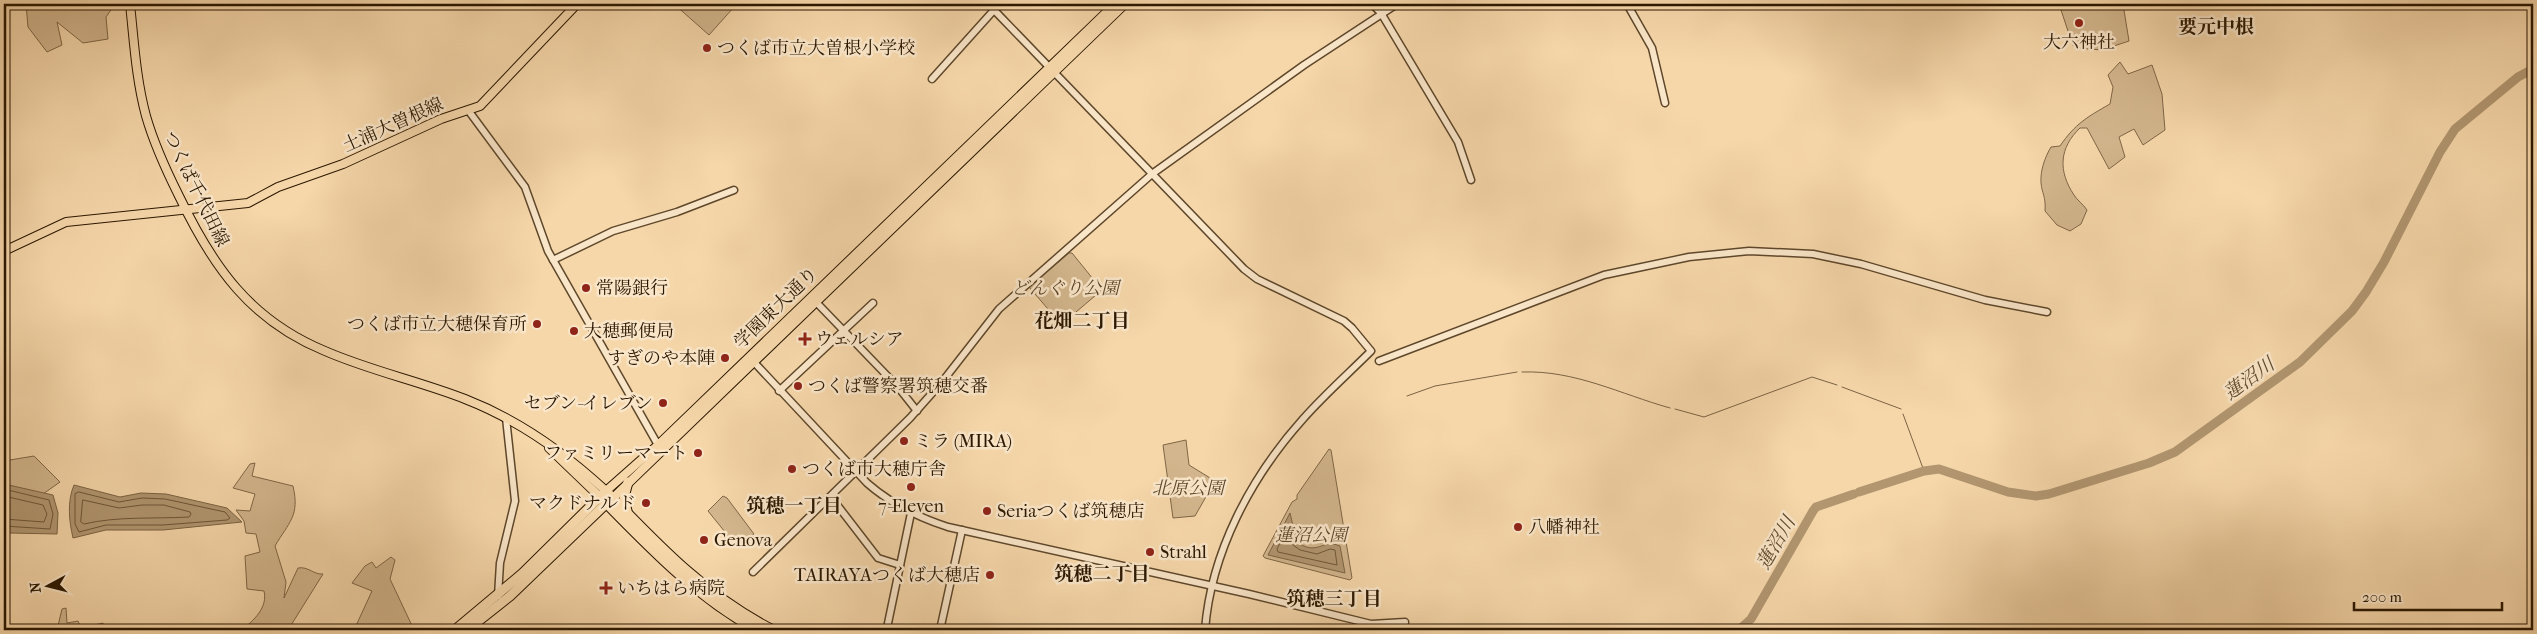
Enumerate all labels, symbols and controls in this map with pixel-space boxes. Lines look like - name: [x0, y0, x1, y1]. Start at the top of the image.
- district label: 要元中根: [2178, 16, 2254, 38]
- marker: 大六神社: [2073, 17, 2085, 29]
- place label: 大六神社: [2043, 32, 2115, 53]
- place label: つくば市立大曽根小学校: [717, 38, 915, 59]
- marker: つくば市立大曽根小学校: [701, 42, 713, 54]
- street label: 土浦大曽根線: [339, 93, 447, 157]
- street label: つくば千代田線: [159, 128, 233, 250]
- street label: 学園東大通り: [730, 263, 822, 353]
- place label: 常陽銀行: [596, 278, 668, 299]
- park label: どんぐり公園: [1011, 278, 1122, 299]
- marker: 常陽銀行: [580, 282, 592, 294]
- district label: 花畑二丁目: [1034, 310, 1130, 332]
- place label: つくば市立大穂保育所: [347, 314, 527, 335]
- marker: つくば市立大穂保育所: [531, 318, 543, 330]
- place label: 大穂郵便局: [584, 321, 674, 342]
- marker: 大穂郵便局: [568, 325, 580, 337]
- place label: ウェルシア: [815, 329, 904, 350]
- marker: ウェルシア: [799, 333, 811, 345]
- place label: すぎのや本陣: [607, 348, 715, 369]
- marker: すぎのや本陣: [719, 352, 731, 364]
- water label: 蓮沼川: [2219, 352, 2280, 405]
- place label: つくば警察署筑穂交番: [808, 376, 988, 397]
- marker: つくば警察署筑穂交番: [792, 380, 804, 392]
- place label: セブン-イレブン: [524, 393, 653, 414]
- marker: セブン-イレブン: [657, 397, 669, 409]
- place label: ミラ (MIRA): [914, 431, 1012, 452]
- marker: ミラ (MIRA): [898, 435, 910, 447]
- place label: ファミリーマート: [544, 443, 688, 464]
- marker: ファミリーマート: [692, 447, 704, 459]
- place label: つくば市大穂庁舎: [802, 459, 946, 480]
- marker: つくば市大穂庁舎: [786, 463, 798, 475]
- park label: 北原公園: [1152, 478, 1227, 499]
- marker: 7-Eleven: [905, 481, 917, 493]
- place label: マクドナルド: [529, 493, 636, 514]
- district label: 筑穂一丁目: [746, 495, 842, 517]
- place label: 7-Eleven: [878, 496, 944, 517]
- marker: マクドナルド: [640, 497, 652, 509]
- place label: Seriaつくば筑穂店: [997, 501, 1145, 522]
- marker: Seriaつくば筑穂店: [981, 505, 993, 517]
- water label: 蓮沼川: [1752, 511, 1801, 573]
- place label: 八幡神社: [1528, 517, 1600, 538]
- marker: 八幡神社: [1512, 521, 1524, 533]
- park label: 蓮沼公園: [1275, 525, 1350, 546]
- place label: Genova: [714, 530, 773, 551]
- marker: Genova: [698, 534, 710, 546]
- place label: Strahl: [1160, 542, 1207, 563]
- marker: Strahl: [1144, 546, 1156, 558]
- north arrow: [22, 562, 72, 612]
- district label: 筑穂二丁目: [1054, 563, 1150, 585]
- place label: TAIRAYAつくば大穂店: [794, 565, 980, 586]
- marker: TAIRAYAつくば大穂店: [984, 569, 996, 581]
- place label: いちはら病院: [617, 578, 725, 599]
- scale bar: [2354, 579, 2502, 611]
- text: N: [26, 581, 45, 594]
- marker: いちはら病院: [599, 581, 613, 595]
- district label: 筑穂三丁目: [1286, 588, 1382, 610]
- text: 200 m: [2362, 588, 2402, 606]

